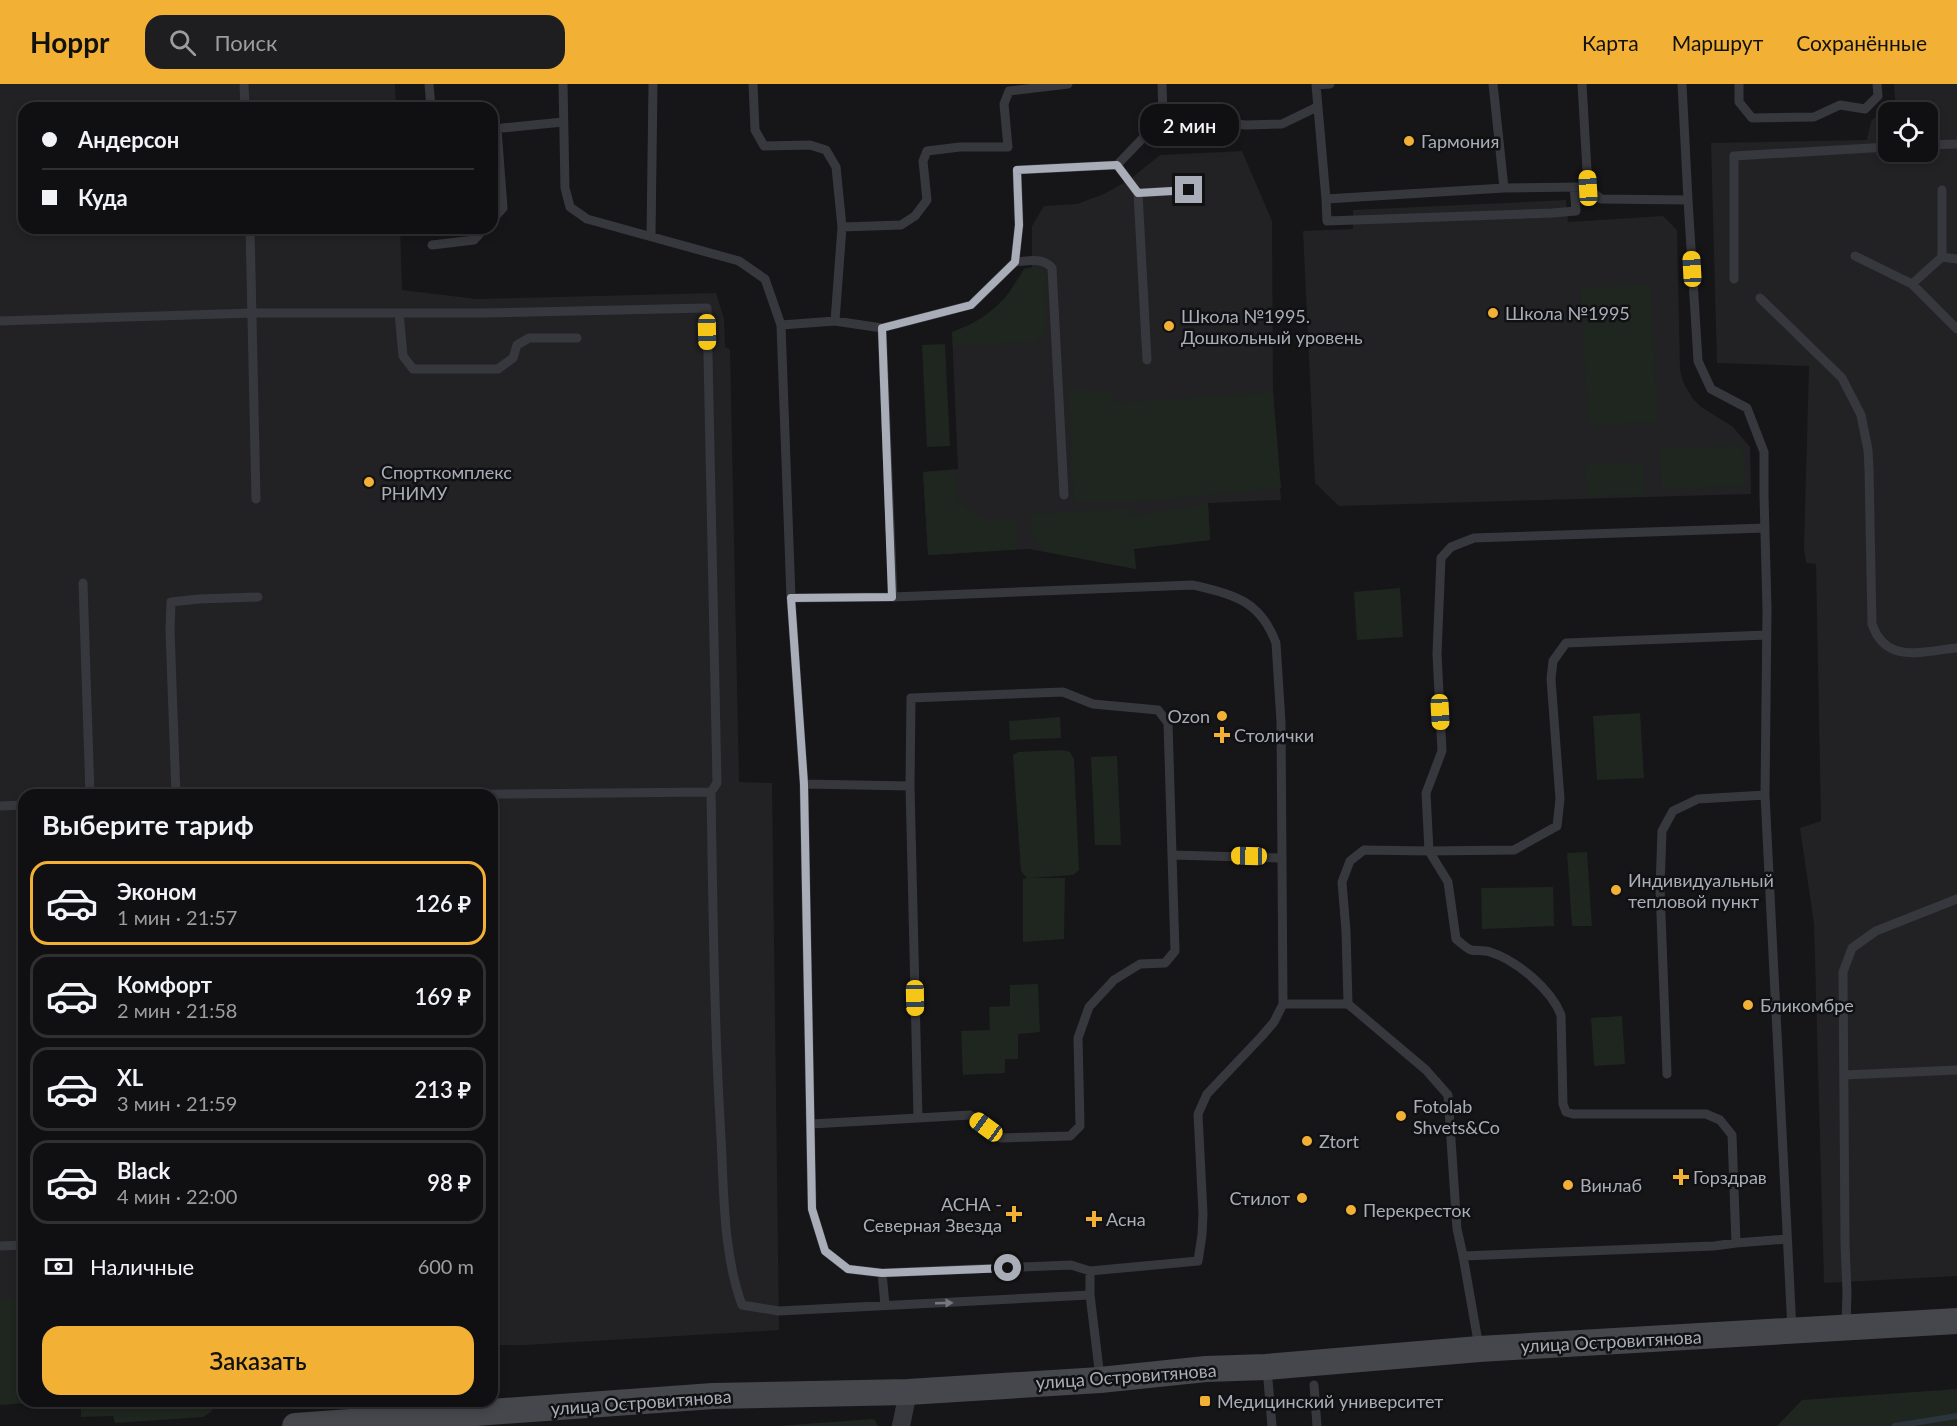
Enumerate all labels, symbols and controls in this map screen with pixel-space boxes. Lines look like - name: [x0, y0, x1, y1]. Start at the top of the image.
- search box: [145, 15, 565, 69]
- text: Hoppr: [30, 25, 109, 59]
- icon: search: [166, 26, 199, 59]
- text: Поиск: [214, 29, 277, 56]
- text: Карта: [1582, 30, 1639, 55]
- text: Маршрут: [1672, 30, 1763, 55]
- text: Сохранённые: [1796, 30, 1927, 55]
- map controls: [1878, 102, 1938, 162]
- button: locate: [1878, 102, 1938, 162]
- callout: 2 мин: [1140, 103, 1238, 145]
- text: 2 мин: [1163, 113, 1216, 137]
- text: Андерсон: [78, 126, 179, 153]
- place label: Гармония: [1421, 130, 1499, 152]
- marker: Гармония: [1402, 134, 1416, 148]
- car: [1578, 170, 1598, 206]
- route end: [1175, 176, 1202, 203]
- text: Куда: [78, 184, 128, 211]
- car: [1682, 251, 1702, 287]
- place label: Школа №1995: [1505, 302, 1630, 324]
- place label: Школа №1995. Дошкольный уровень: [1181, 305, 1363, 348]
- marker: Школа №1995: [1486, 306, 1500, 320]
- car: [698, 314, 716, 350]
- marker: Школа №1995. Дошкольный уровень: [1162, 319, 1176, 333]
- place label: Спорткомплекс РНИМУ: [381, 461, 512, 504]
- marker: Спорткомплекс РНИМУ: [362, 475, 376, 489]
- car: [1430, 694, 1450, 730]
- place label: Ozon: [1168, 705, 1210, 727]
- marker: Ozon: [1215, 709, 1229, 723]
- place label: Столички: [1234, 724, 1314, 746]
- marker: Столички: [1215, 728, 1229, 742]
- text: Выберите тариф: [42, 808, 254, 841]
- car: [1231, 847, 1267, 865]
- place label: Индивидуальный тепловой пункт: [1628, 869, 1774, 912]
- icon: car: [45, 876, 99, 930]
- text: Эконом: [117, 878, 197, 905]
- marker: Индивидуальный тепловой пункт: [1609, 883, 1623, 897]
- text: 126 ₽: [414, 890, 471, 917]
- text: 1 мин · 21:57: [117, 905, 237, 929]
- icon: car: [45, 969, 99, 1023]
- text: Комфорт: [117, 971, 212, 998]
- car: [906, 980, 924, 1016]
- text: 169 ₽: [414, 983, 471, 1010]
- place label: Бликомбре: [1760, 994, 1854, 1016]
- text: 2 мин · 21:58: [117, 998, 237, 1022]
- marker: Бликомбре: [1741, 998, 1755, 1012]
- icon: car: [45, 1062, 99, 1116]
- text: XL: [117, 1064, 143, 1091]
- text: 213 ₽: [414, 1076, 471, 1103]
- text: 3 мин · 21:59: [117, 1091, 237, 1115]
- place label: Fotolab Shvets&Co: [1413, 1095, 1500, 1138]
- car: [966, 1109, 1006, 1145]
- marker: Fotolab Shvets&Co: [1394, 1109, 1408, 1123]
- place label: Ztort: [1319, 1130, 1360, 1152]
- marker: Ztort: [1300, 1134, 1314, 1148]
- icon: car: [45, 1155, 99, 1209]
- text: Black: [117, 1157, 170, 1184]
- place label: Горздрав: [1693, 1166, 1767, 1188]
- text: 98 ₽: [427, 1169, 471, 1196]
- marker: Горздрав: [1674, 1170, 1688, 1184]
- place label: Винлаб: [1580, 1174, 1642, 1196]
- marker: Винлаб: [1561, 1178, 1575, 1192]
- text: 4 мин · 22:00: [117, 1184, 237, 1208]
- place label: Стилот: [1229, 1187, 1290, 1209]
- marker: Стилот: [1295, 1191, 1309, 1205]
- place label: АСНА - Северная Звезда: [863, 1193, 1002, 1236]
- place label: Перекресток: [1363, 1199, 1471, 1221]
- marker: Перекресток: [1344, 1203, 1358, 1217]
- marker: АСНА - Северная Звезда: [1007, 1207, 1021, 1221]
- place label: Асна: [1106, 1208, 1146, 1230]
- marker: Асна: [1087, 1212, 1101, 1226]
- icon: cash: [42, 1250, 75, 1283]
- text: Наличные: [90, 1253, 194, 1280]
- text: 600 m: [418, 1254, 474, 1278]
- route start: [994, 1254, 1021, 1281]
- one-way arrow: [934, 1298, 953, 1308]
- street label: улица Островитянова: [1520, 1325, 1702, 1357]
- button: Заказать: [42, 1326, 474, 1395]
- street label: улица Островитянова: [1035, 1359, 1217, 1393]
- street label: улица Островитянова: [550, 1385, 732, 1419]
- place label: Медицинский университет: [1217, 1390, 1443, 1412]
- marker: Медицинский университет: [1198, 1394, 1212, 1408]

